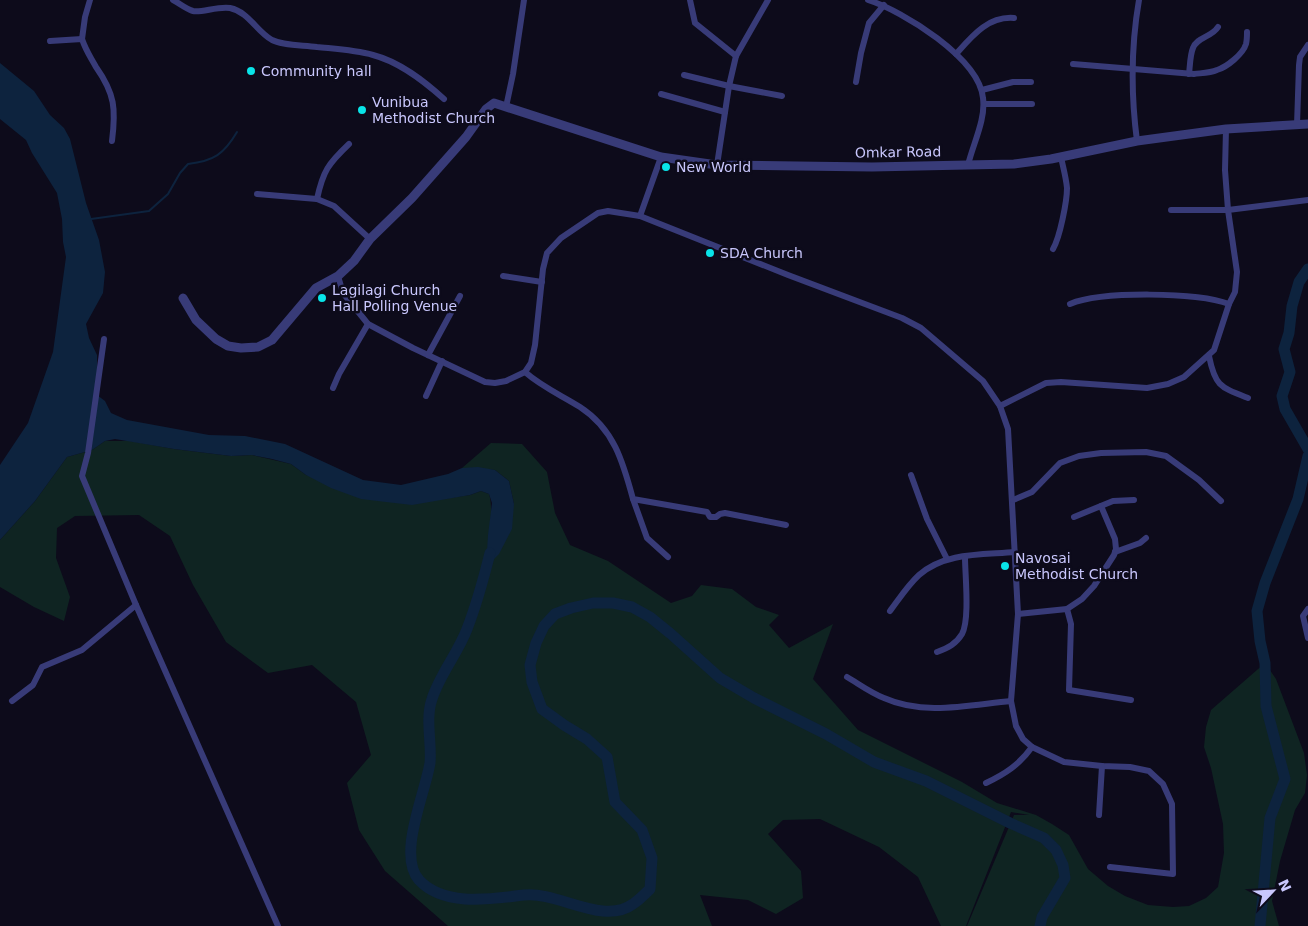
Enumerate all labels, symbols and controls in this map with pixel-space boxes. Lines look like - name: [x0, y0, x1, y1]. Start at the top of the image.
- place label: Community hall: [261, 63, 372, 79]
- marker: Community hall: [245, 65, 257, 77]
- place label: Vunibua Methodist Church: [372, 94, 495, 126]
- marker: Vunibua Methodist Church: [356, 104, 368, 116]
- street label: Omkar Road: [855, 143, 941, 161]
- place label: New World: [676, 159, 751, 175]
- marker: New World: [660, 161, 672, 173]
- place label: SDA Church: [720, 245, 803, 261]
- marker: SDA Church: [704, 247, 716, 259]
- place label: Lagilagi Church Hall Polling Venue: [332, 282, 457, 314]
- marker: Lagilagi Church Hall Polling Venue: [316, 292, 328, 304]
- place label: Navosai Methodist Church: [1015, 550, 1138, 582]
- marker: Navosai Methodist Church: [999, 560, 1011, 572]
- north arrow: [1248, 866, 1298, 916]
- text: N: [1275, 877, 1295, 894]

